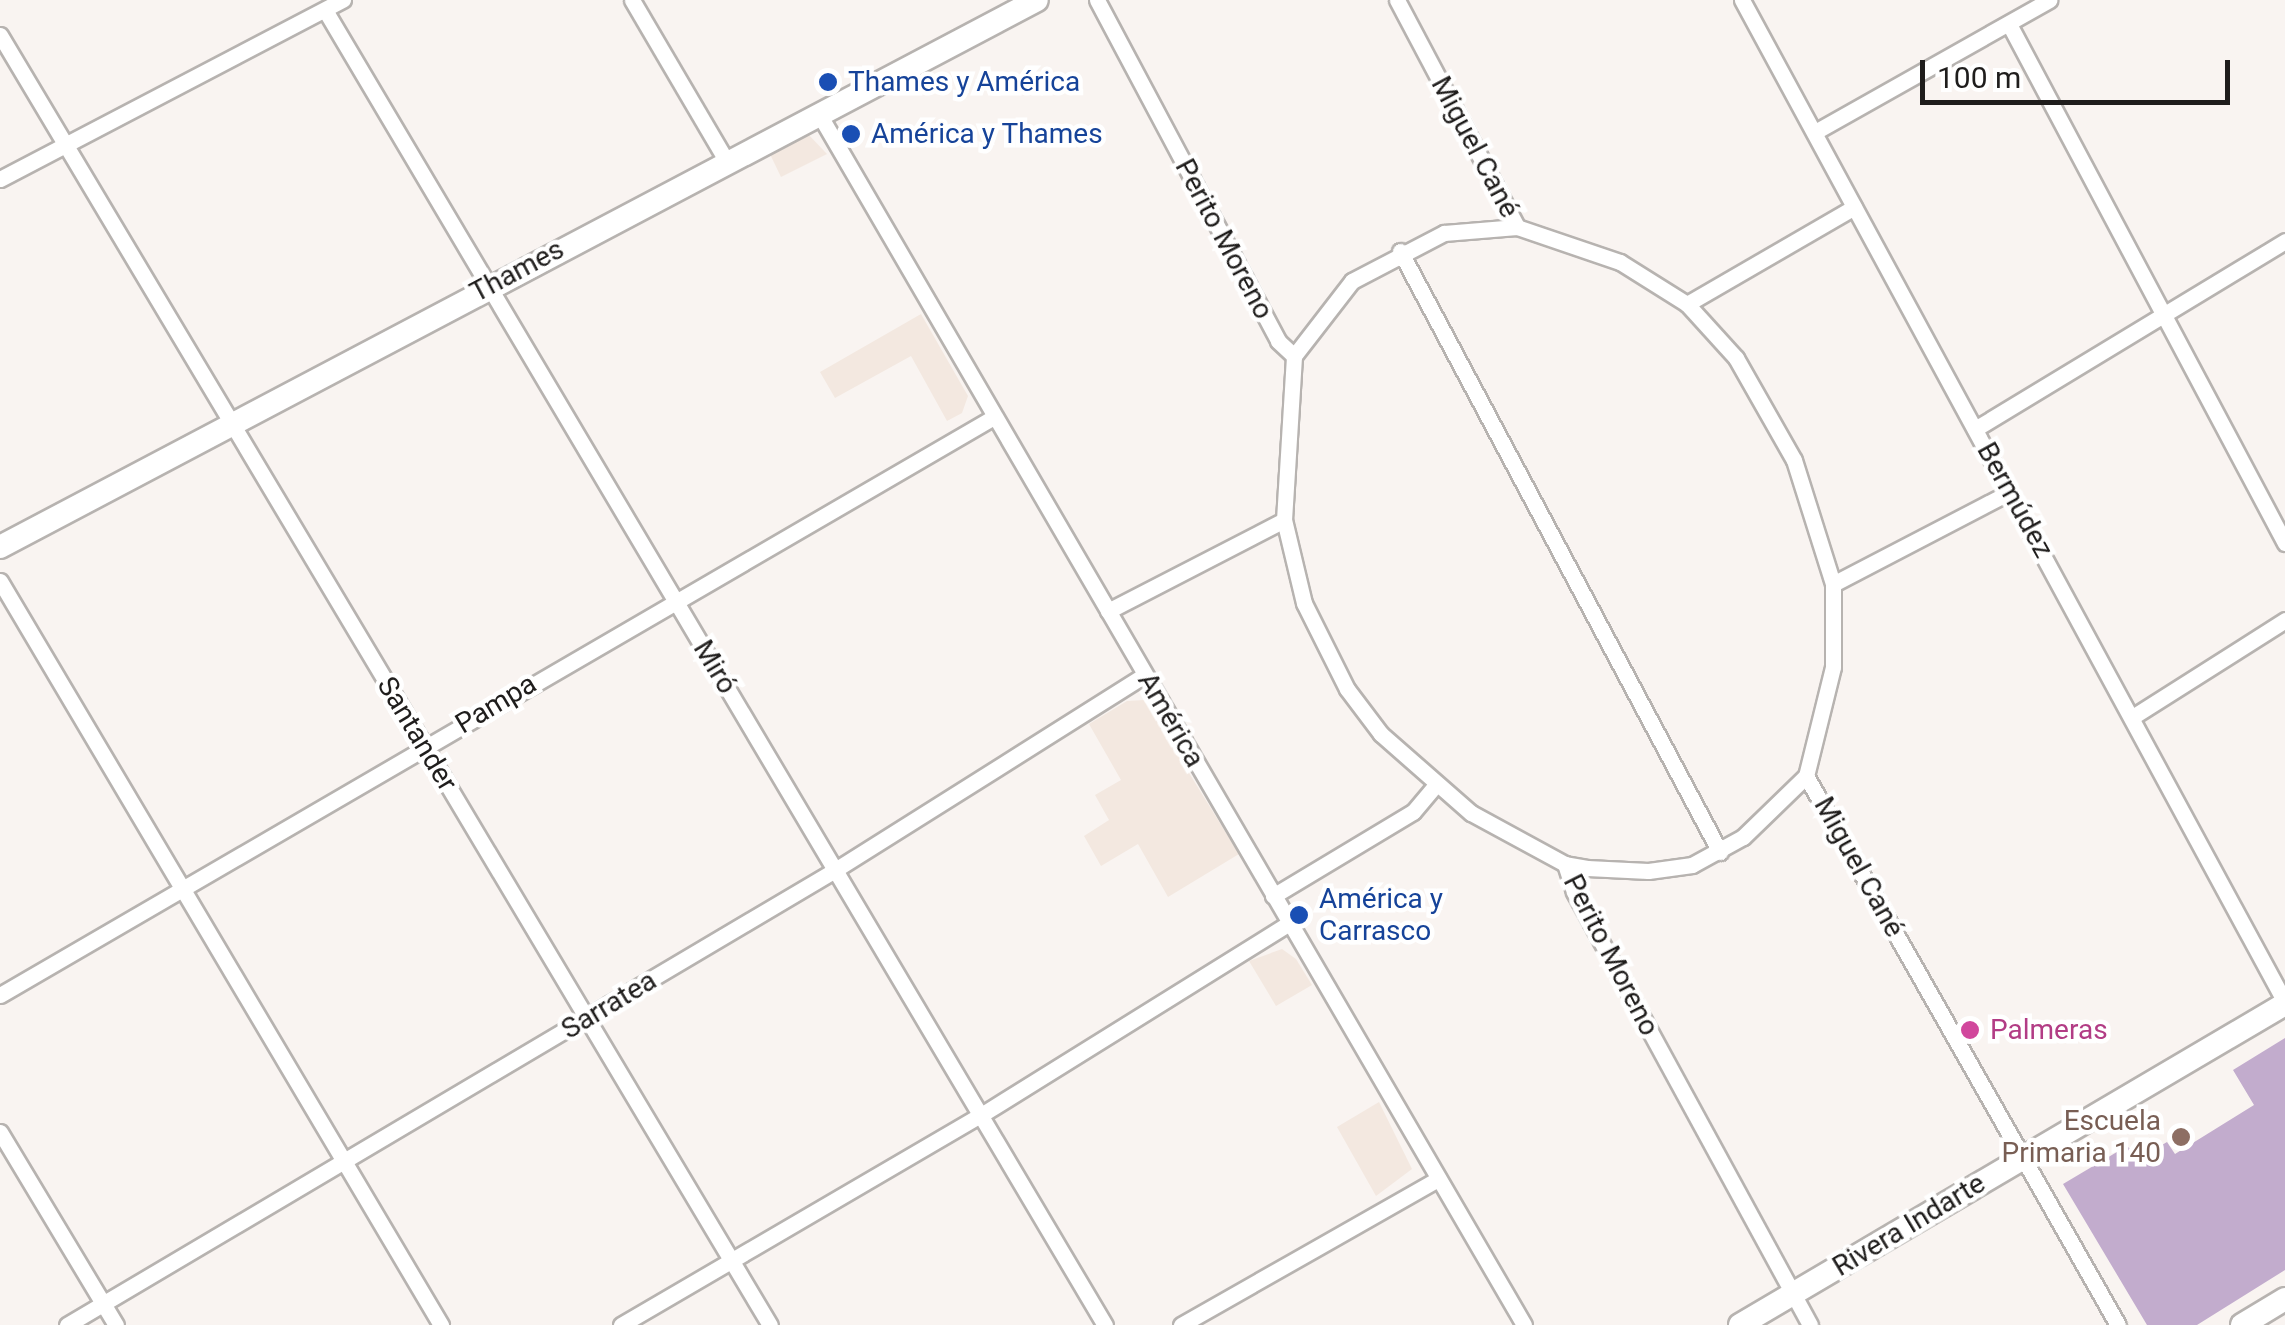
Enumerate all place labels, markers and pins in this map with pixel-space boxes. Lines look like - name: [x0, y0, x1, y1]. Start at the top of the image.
- place label: Thames y América: [848, 65, 1080, 99]
- marker: Thames y América: [817, 71, 839, 93]
- place label: América y Thames: [871, 117, 1103, 151]
- marker: América y Thames: [840, 123, 862, 145]
- place label: América y Carrasco: [1319, 882, 1443, 948]
- marker: América y Carrasco: [1288, 904, 1310, 926]
- place label: Palmeras: [1990, 1013, 2108, 1047]
- marker: Palmeras: [1959, 1019, 1981, 1041]
- place label: Escuela Primaria 140: [2002, 1104, 2161, 1170]
- marker: Escuela Primaria 140: [2170, 1126, 2192, 1148]

